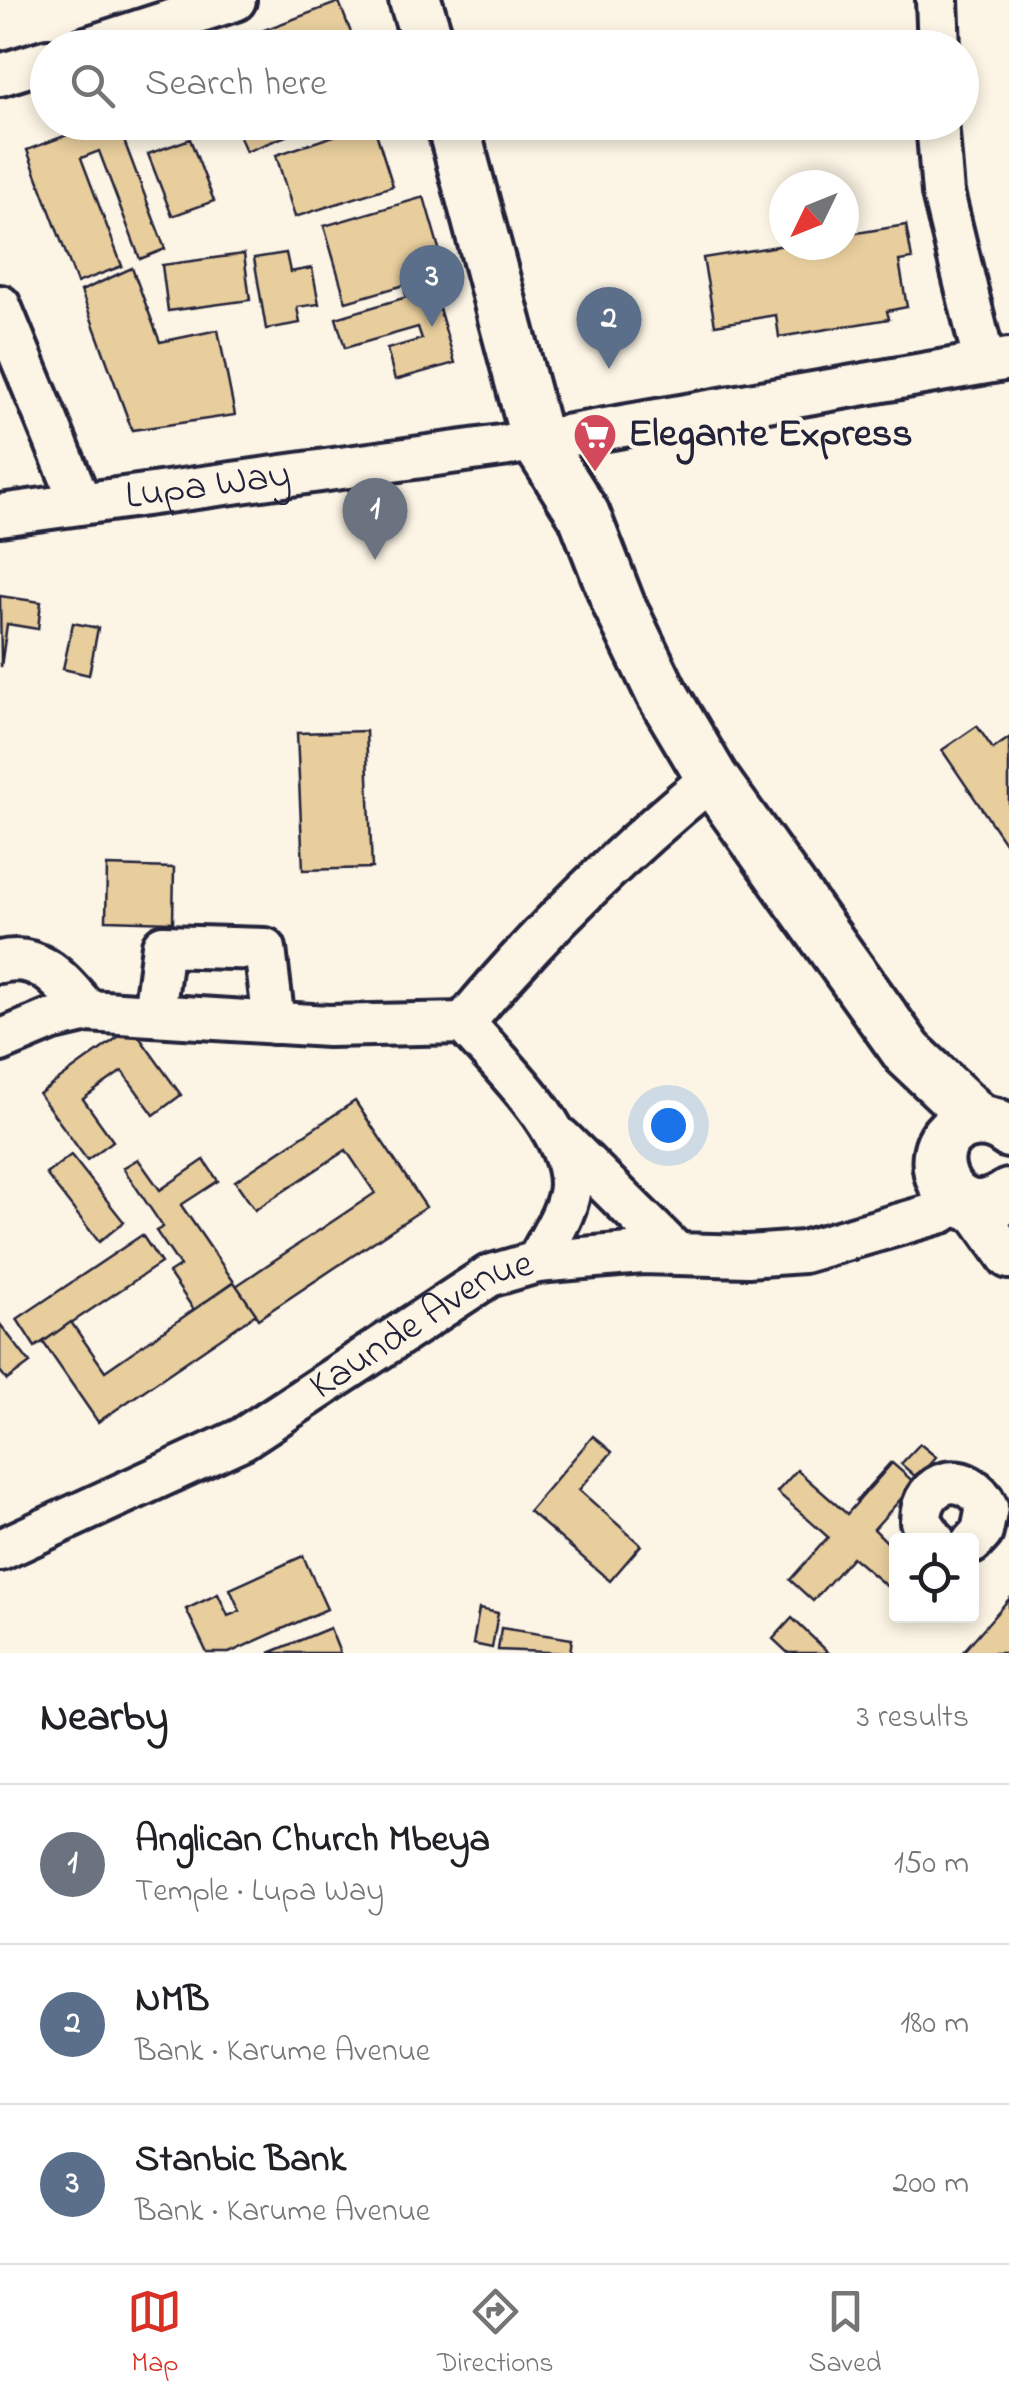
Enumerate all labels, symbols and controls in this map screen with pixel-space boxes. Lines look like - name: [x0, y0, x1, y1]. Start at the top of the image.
- search box: [30, 30, 979, 140]
- text: Search here: [145, 57, 327, 113]
- icon: search: [65, 58, 120, 113]
- north arrow: [769, 170, 859, 260]
- pin: 3: [400, 245, 464, 327]
- pin: 2: [576, 286, 642, 369]
- place label: Elegante Express: [628, 406, 913, 465]
- supermarket icon: Elegante Express: [572, 412, 618, 473]
- street label: Lupa Way: [122, 446, 294, 527]
- pin: 1: [342, 478, 408, 560]
- your location: [643, 1100, 694, 1151]
- street label: Kaunde Avenue: [298, 1235, 540, 1416]
- map controls: [889, 1533, 979, 1623]
- button: locate: [889, 1533, 979, 1623]
- text: Nearby: [40, 1688, 168, 1749]
- text: 3 results: [857, 1695, 969, 1742]
- text: Anglican Church Mbeya: [135, 1813, 490, 1869]
- text: 1: [67, 1841, 78, 1888]
- text: 150 m: [894, 1841, 969, 1888]
- text: Temple · Lupa Way: [135, 1869, 384, 1916]
- text: NMB: [135, 1973, 209, 2029]
- text: 2: [65, 2001, 80, 2048]
- text: 180 m: [900, 2001, 969, 2048]
- text: Bank · Karume Avenue: [135, 2029, 430, 2076]
- text: Stanbic Bank: [135, 2133, 346, 2189]
- text: 3: [66, 2161, 79, 2208]
- text: 200 m: [893, 2161, 969, 2208]
- text: Bank · Karume Avenue: [135, 2189, 430, 2236]
- tab: Map: [127, 2284, 182, 2385]
- tab: Directions: [437, 2284, 554, 2385]
- tab: Saved: [809, 2284, 882, 2385]

